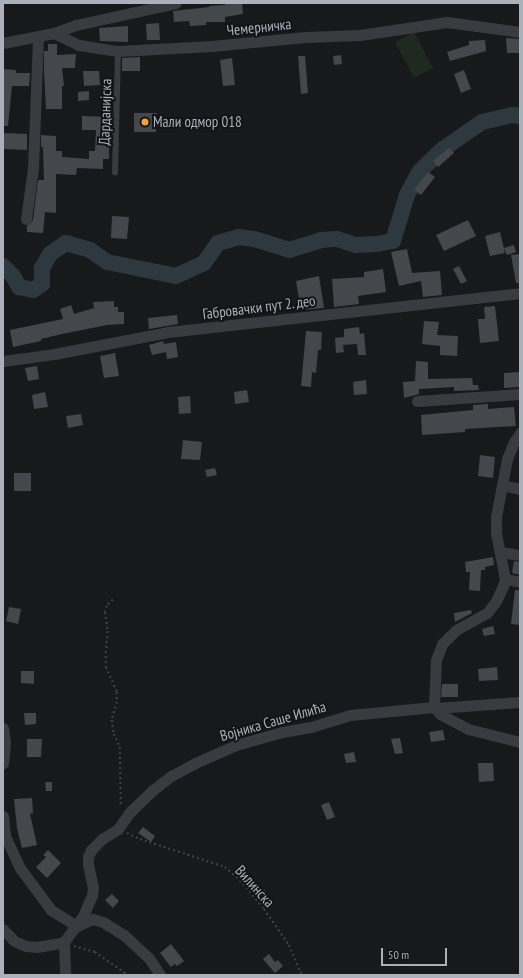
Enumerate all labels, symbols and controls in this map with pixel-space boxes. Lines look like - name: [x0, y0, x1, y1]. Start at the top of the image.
- street label: Чемерничка: [226, 15, 292, 39]
- street label: Дарданијска: [95, 78, 115, 146]
- place label: Мали одмор 018: [153, 113, 242, 131]
- marker: Мали одмор 018: [140, 117, 150, 127]
- street label: Габровачки пут 2. део: [201, 291, 317, 323]
- street label: Војника Саше Илића: [218, 697, 328, 745]
- street label: Вилинска: [232, 861, 278, 911]
- scale bar: [383, 940, 449, 966]
- text: 50 m: [388, 947, 409, 962]

